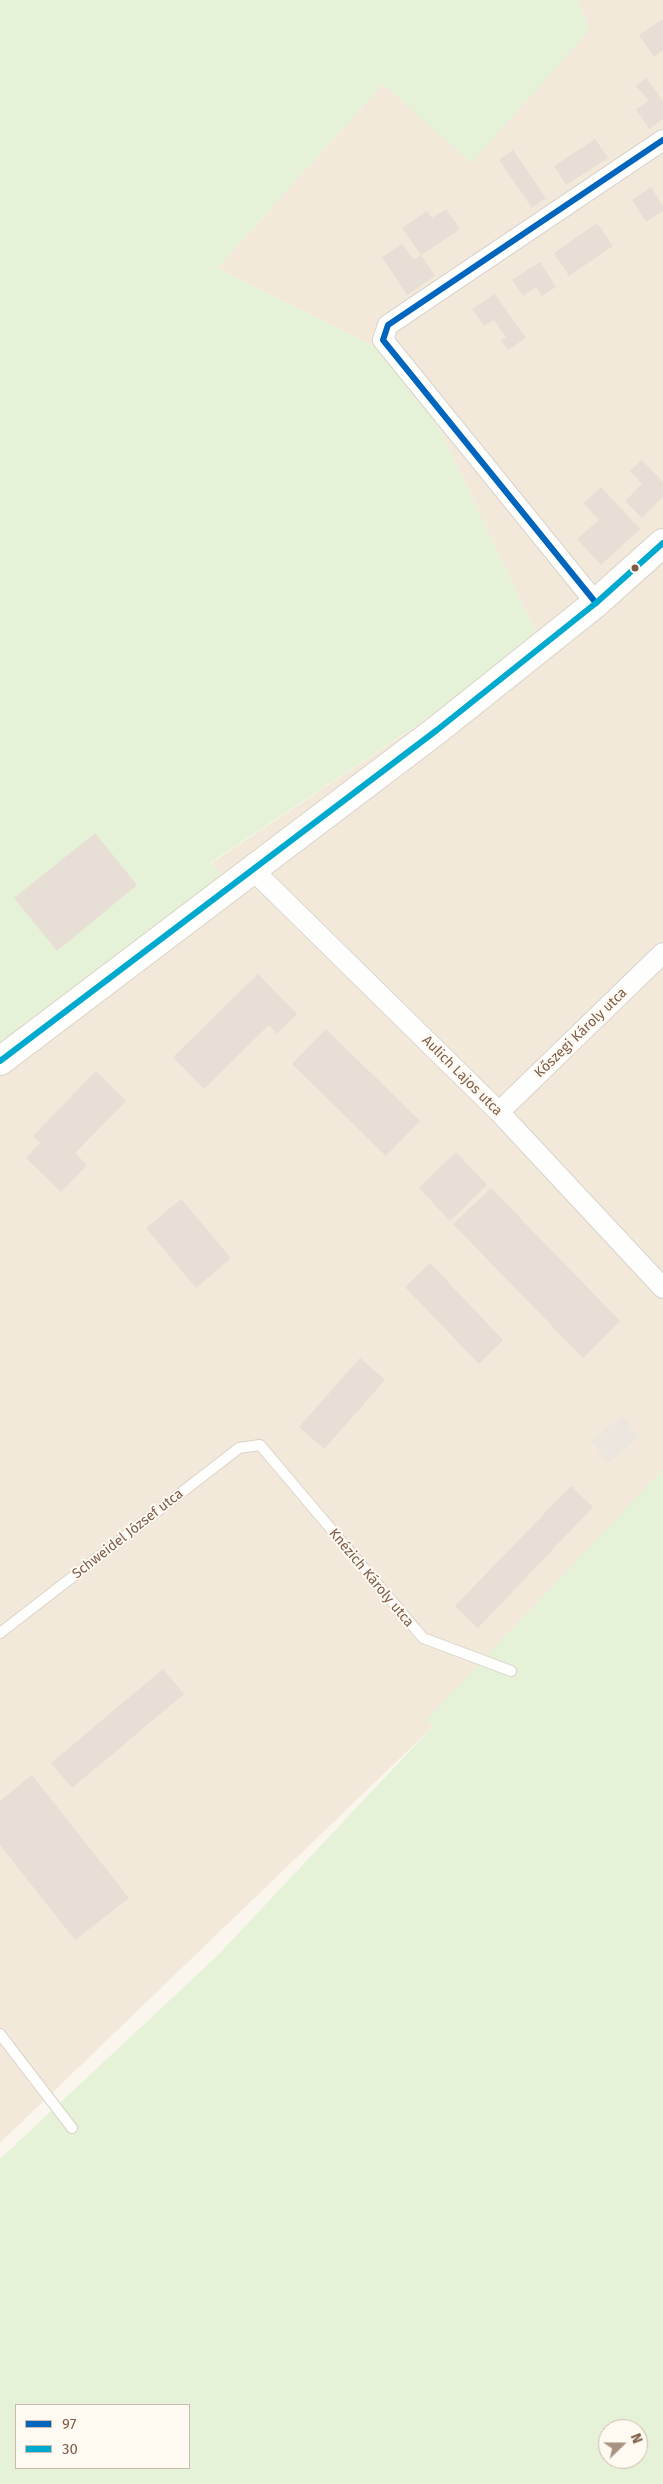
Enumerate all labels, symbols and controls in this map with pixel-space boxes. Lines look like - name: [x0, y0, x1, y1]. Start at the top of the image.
- unlabelled marker: [630, 563, 640, 573]
- street label: Kőszegi Károly utca: [531, 985, 631, 1081]
- street label: Aulich Lajos utca: [418, 1032, 506, 1120]
- street label: Schweidel József utca: [69, 1485, 187, 1583]
- street label: Knézich Károly utca: [325, 1525, 417, 1631]
- legend: [15, 2404, 190, 2469]
- text: 97: [62, 2415, 76, 2433]
- north arrow: [598, 2419, 648, 2469]
- text: N: [627, 2431, 646, 2446]
- text: 30: [62, 2440, 78, 2458]

